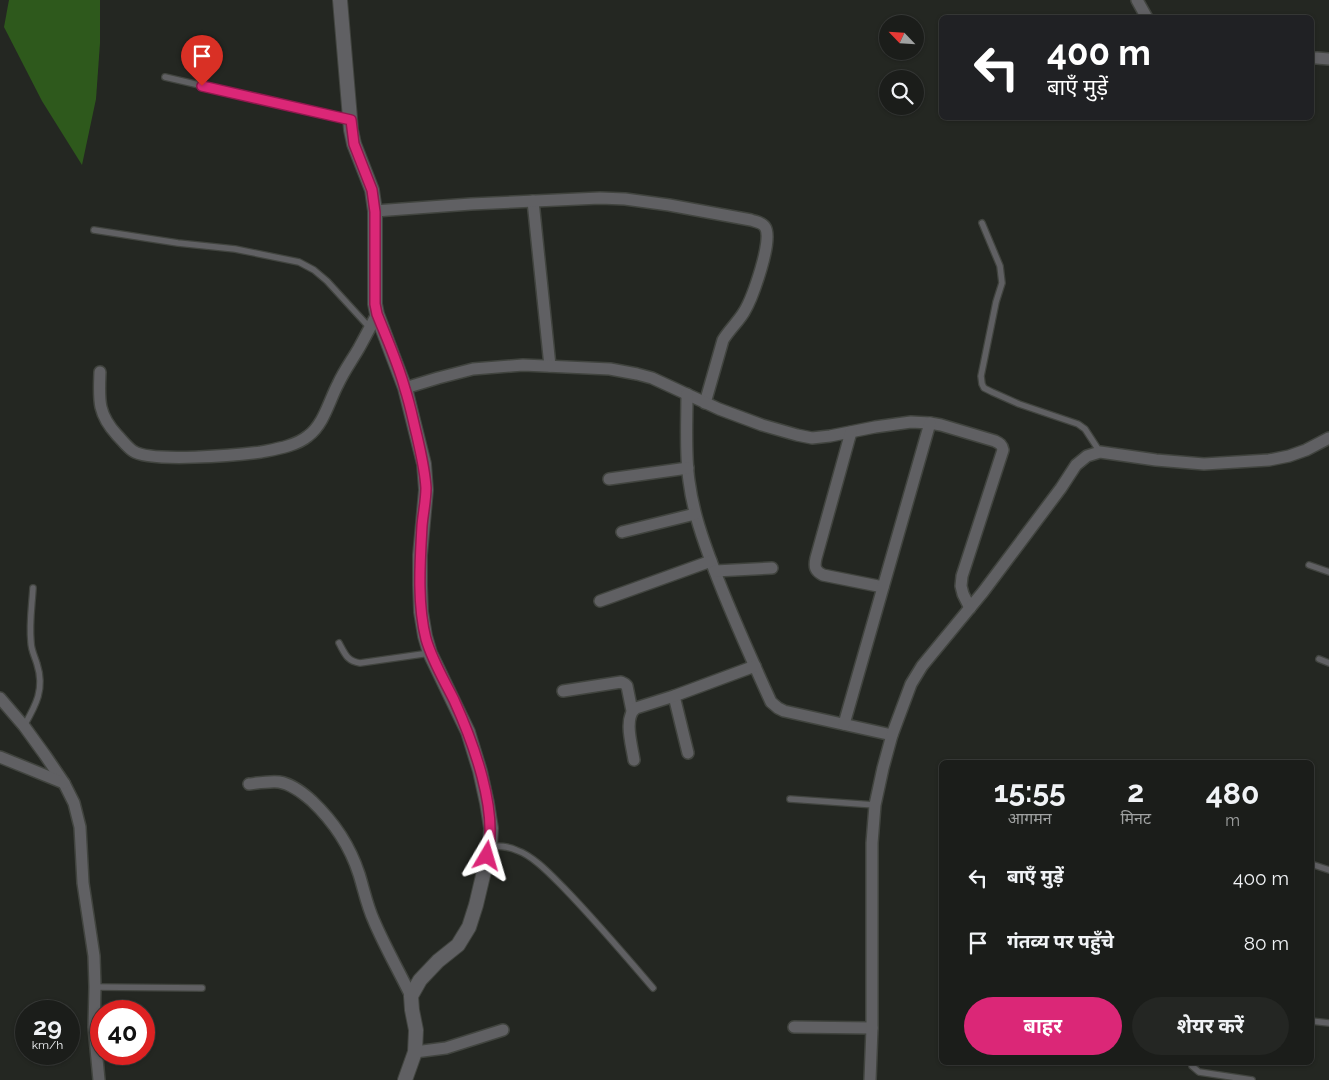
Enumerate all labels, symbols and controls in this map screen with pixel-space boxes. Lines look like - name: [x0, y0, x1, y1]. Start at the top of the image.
- north arrow: [879, 15, 924, 60]
- map controls: [879, 15, 924, 115]
- text: 400 m: [1047, 32, 1151, 73]
- pin: [181, 35, 223, 86]
- icon: left: [964, 35, 1029, 100]
- icon: arrive: [188, 42, 216, 70]
- button: search: [879, 70, 924, 115]
- text: बाएँ मुड़ें: [1047, 74, 1108, 100]
- text: 15:55: [994, 774, 1066, 809]
- text: 2: [1127, 774, 1144, 809]
- text: 480: [1206, 776, 1259, 811]
- text: आगमन: [1008, 809, 1052, 828]
- text: मिनट: [1120, 809, 1151, 828]
- text: m: [1225, 811, 1240, 830]
- position arrow: [460, 829, 512, 881]
- icon: left: [964, 864, 992, 892]
- text: बाएँ मुड़ें: [1007, 865, 1064, 887]
- text: 400 m: [1233, 867, 1289, 889]
- icon: arrive: [964, 929, 992, 957]
- text: गंतव्य पर पहुँचे: [1007, 930, 1114, 952]
- text: 80 m: [1244, 932, 1289, 954]
- button: बाहर: [964, 997, 1122, 1055]
- button: शेयर करें: [1132, 997, 1289, 1055]
- speed limit sign: 40: [90, 1000, 155, 1065]
- text: 29: [33, 1011, 62, 1041]
- text: km/h: [32, 1038, 63, 1052]

